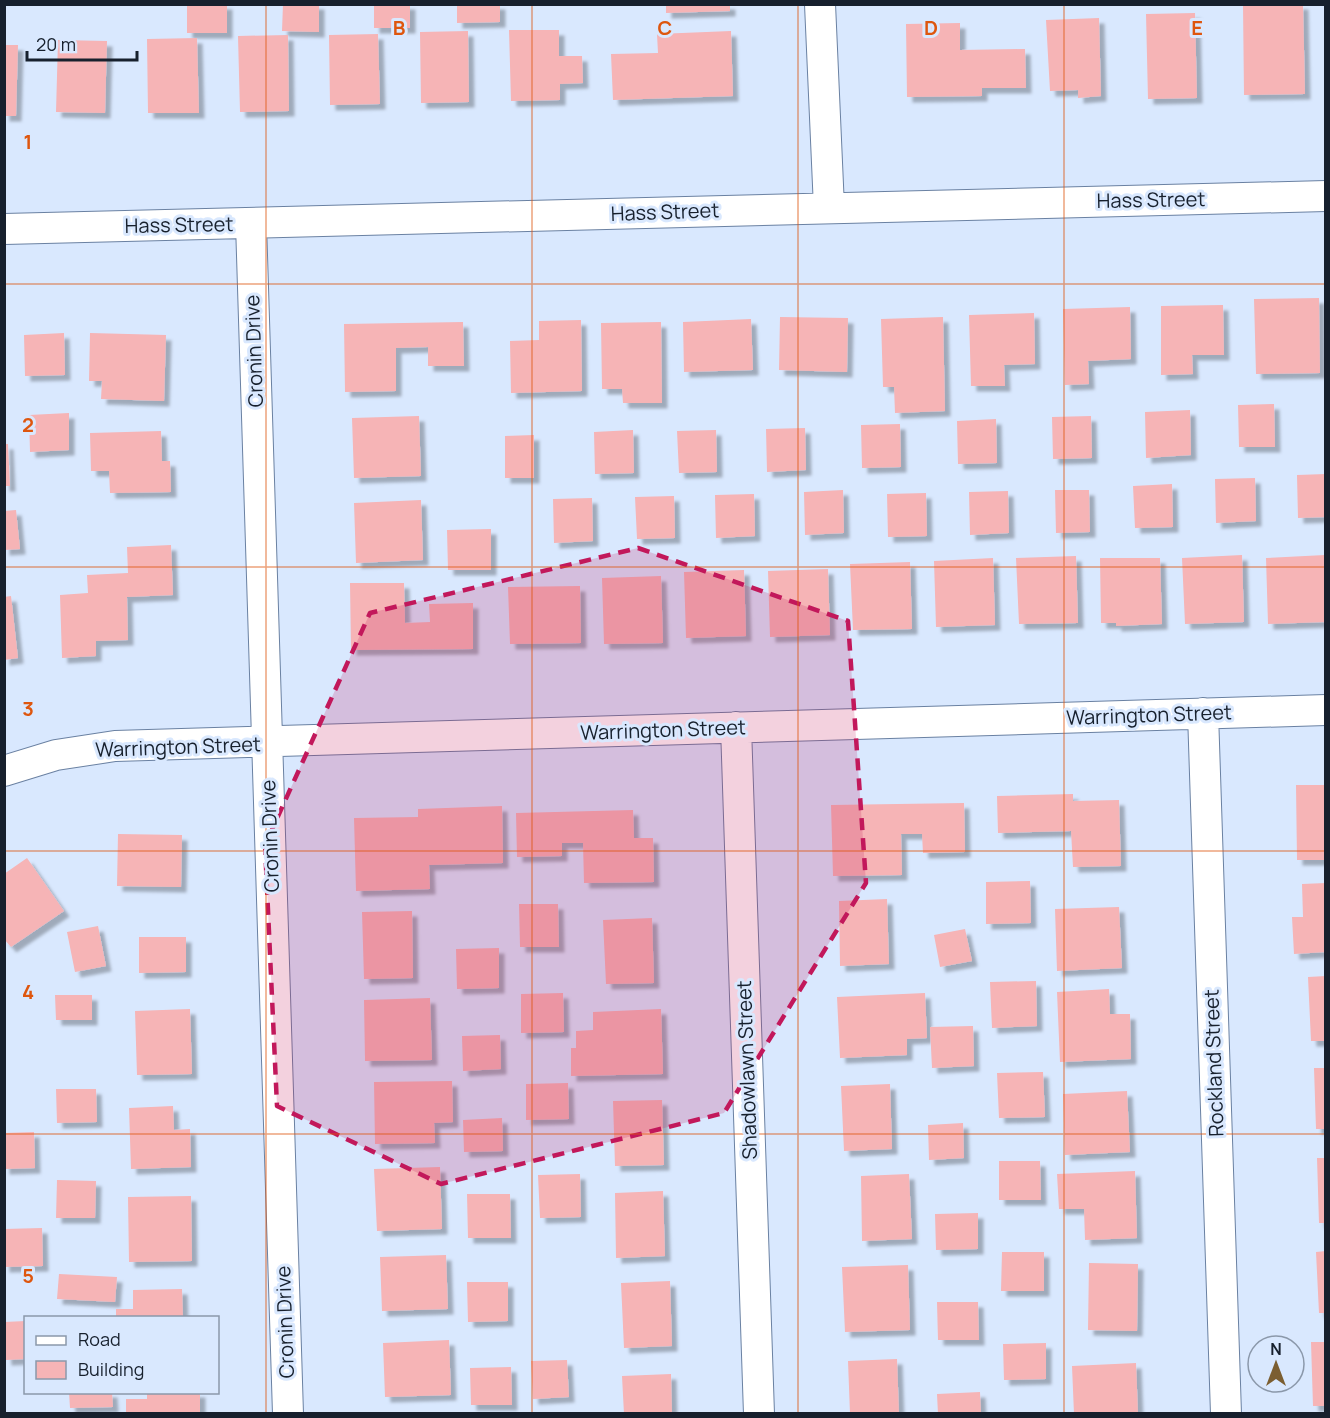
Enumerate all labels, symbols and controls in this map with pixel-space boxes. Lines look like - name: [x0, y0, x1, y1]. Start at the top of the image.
- text: B: [393, 14, 406, 41]
- text: C: [658, 14, 672, 41]
- text: D: [924, 14, 938, 41]
- text: E: [1191, 14, 1203, 41]
- scale bar: [27, 24, 136, 62]
- text: 20 m: [36, 32, 76, 56]
- text: 1: [24, 128, 32, 155]
- street label: Hass Street: [1096, 185, 1205, 214]
- street label: Hass Street: [610, 196, 720, 227]
- street label: Hass Street: [124, 210, 233, 239]
- street label: Cronin Drive: [238, 294, 269, 408]
- text: 2: [22, 411, 34, 438]
- text: 3: [22, 695, 34, 722]
- street label: Warrington Street: [1066, 698, 1232, 731]
- street label: Warrington Street: [580, 713, 746, 746]
- street label: Warrington Street: [95, 730, 261, 763]
- street label: Cronin Drive: [254, 779, 285, 893]
- text: 4: [22, 978, 34, 1005]
- street label: Shadowlawn Street: [730, 980, 763, 1160]
- street label: Rockland Street: [1197, 989, 1230, 1137]
- text: 5: [22, 1262, 34, 1289]
- street label: Cronin Drive: [269, 1265, 300, 1379]
- legend: [24, 1316, 219, 1394]
- text: Road: [78, 1327, 121, 1351]
- north arrow: [1246, 1334, 1306, 1394]
- text: N: [1270, 1338, 1282, 1360]
- text: Building: [78, 1357, 144, 1381]

